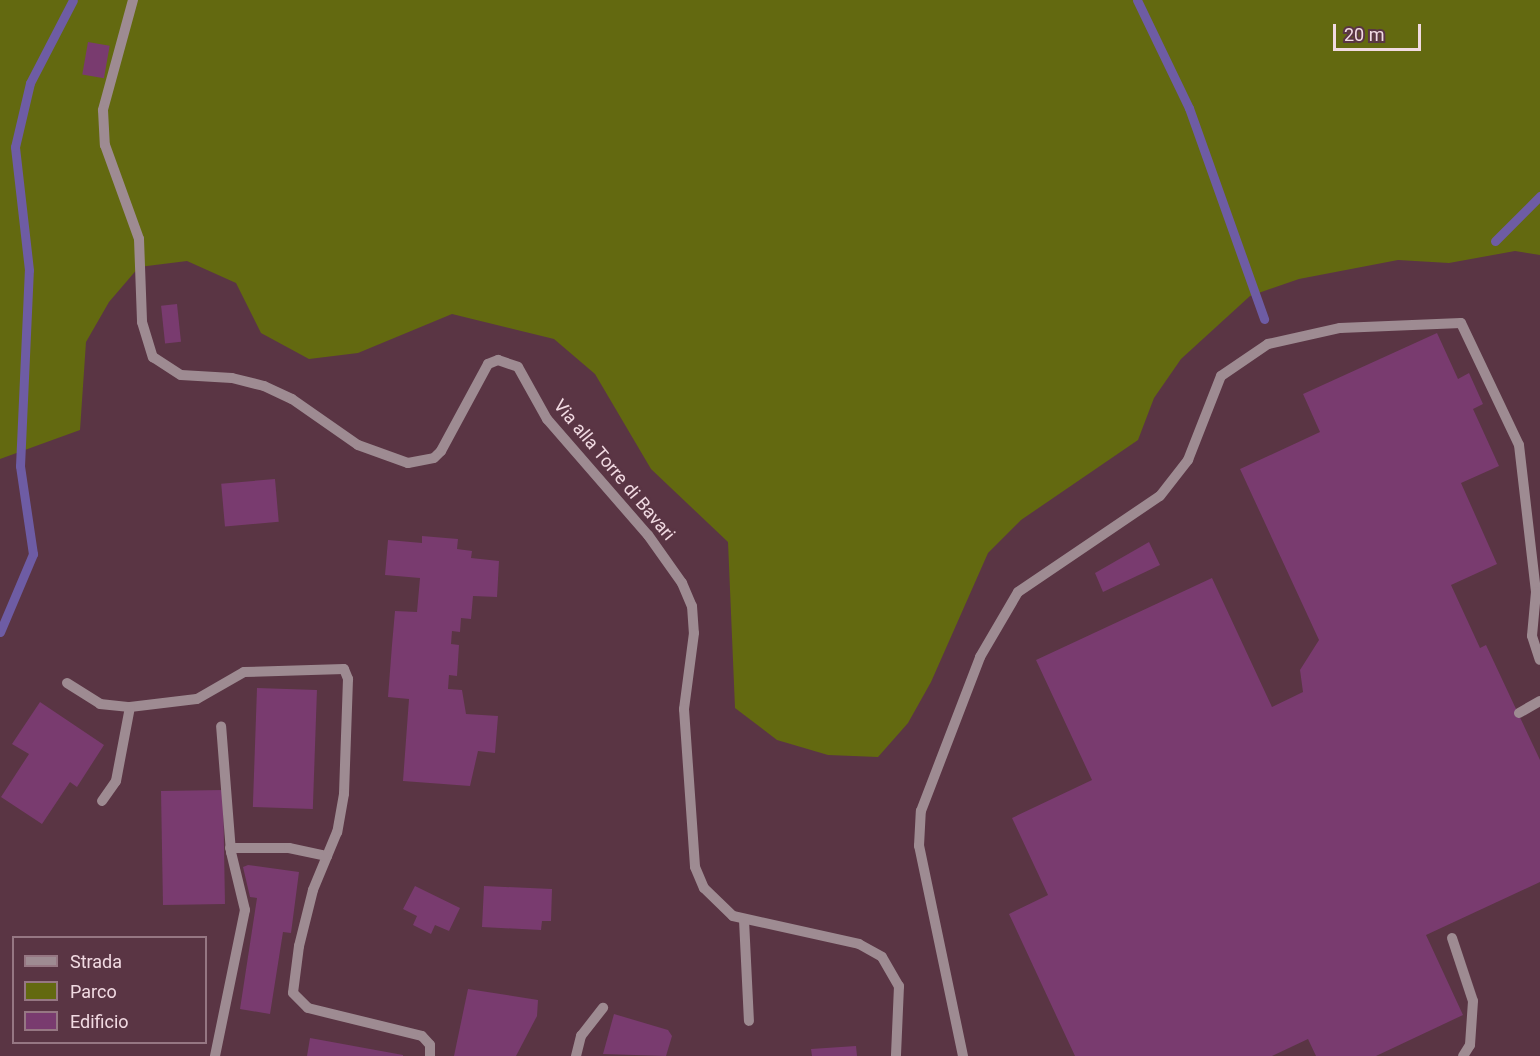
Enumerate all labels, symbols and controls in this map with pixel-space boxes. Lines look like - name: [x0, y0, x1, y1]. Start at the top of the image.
- scale bar: [1336, 12, 1424, 50]
- text: 20 m: [1344, 24, 1384, 45]
- street label: Via alla Torre di Bavari: [549, 395, 679, 545]
- legend: [12, 936, 207, 1044]
- text: Strada: [70, 951, 122, 972]
- text: Parco: [70, 981, 117, 1002]
- text: Edificio: [70, 1011, 129, 1032]

